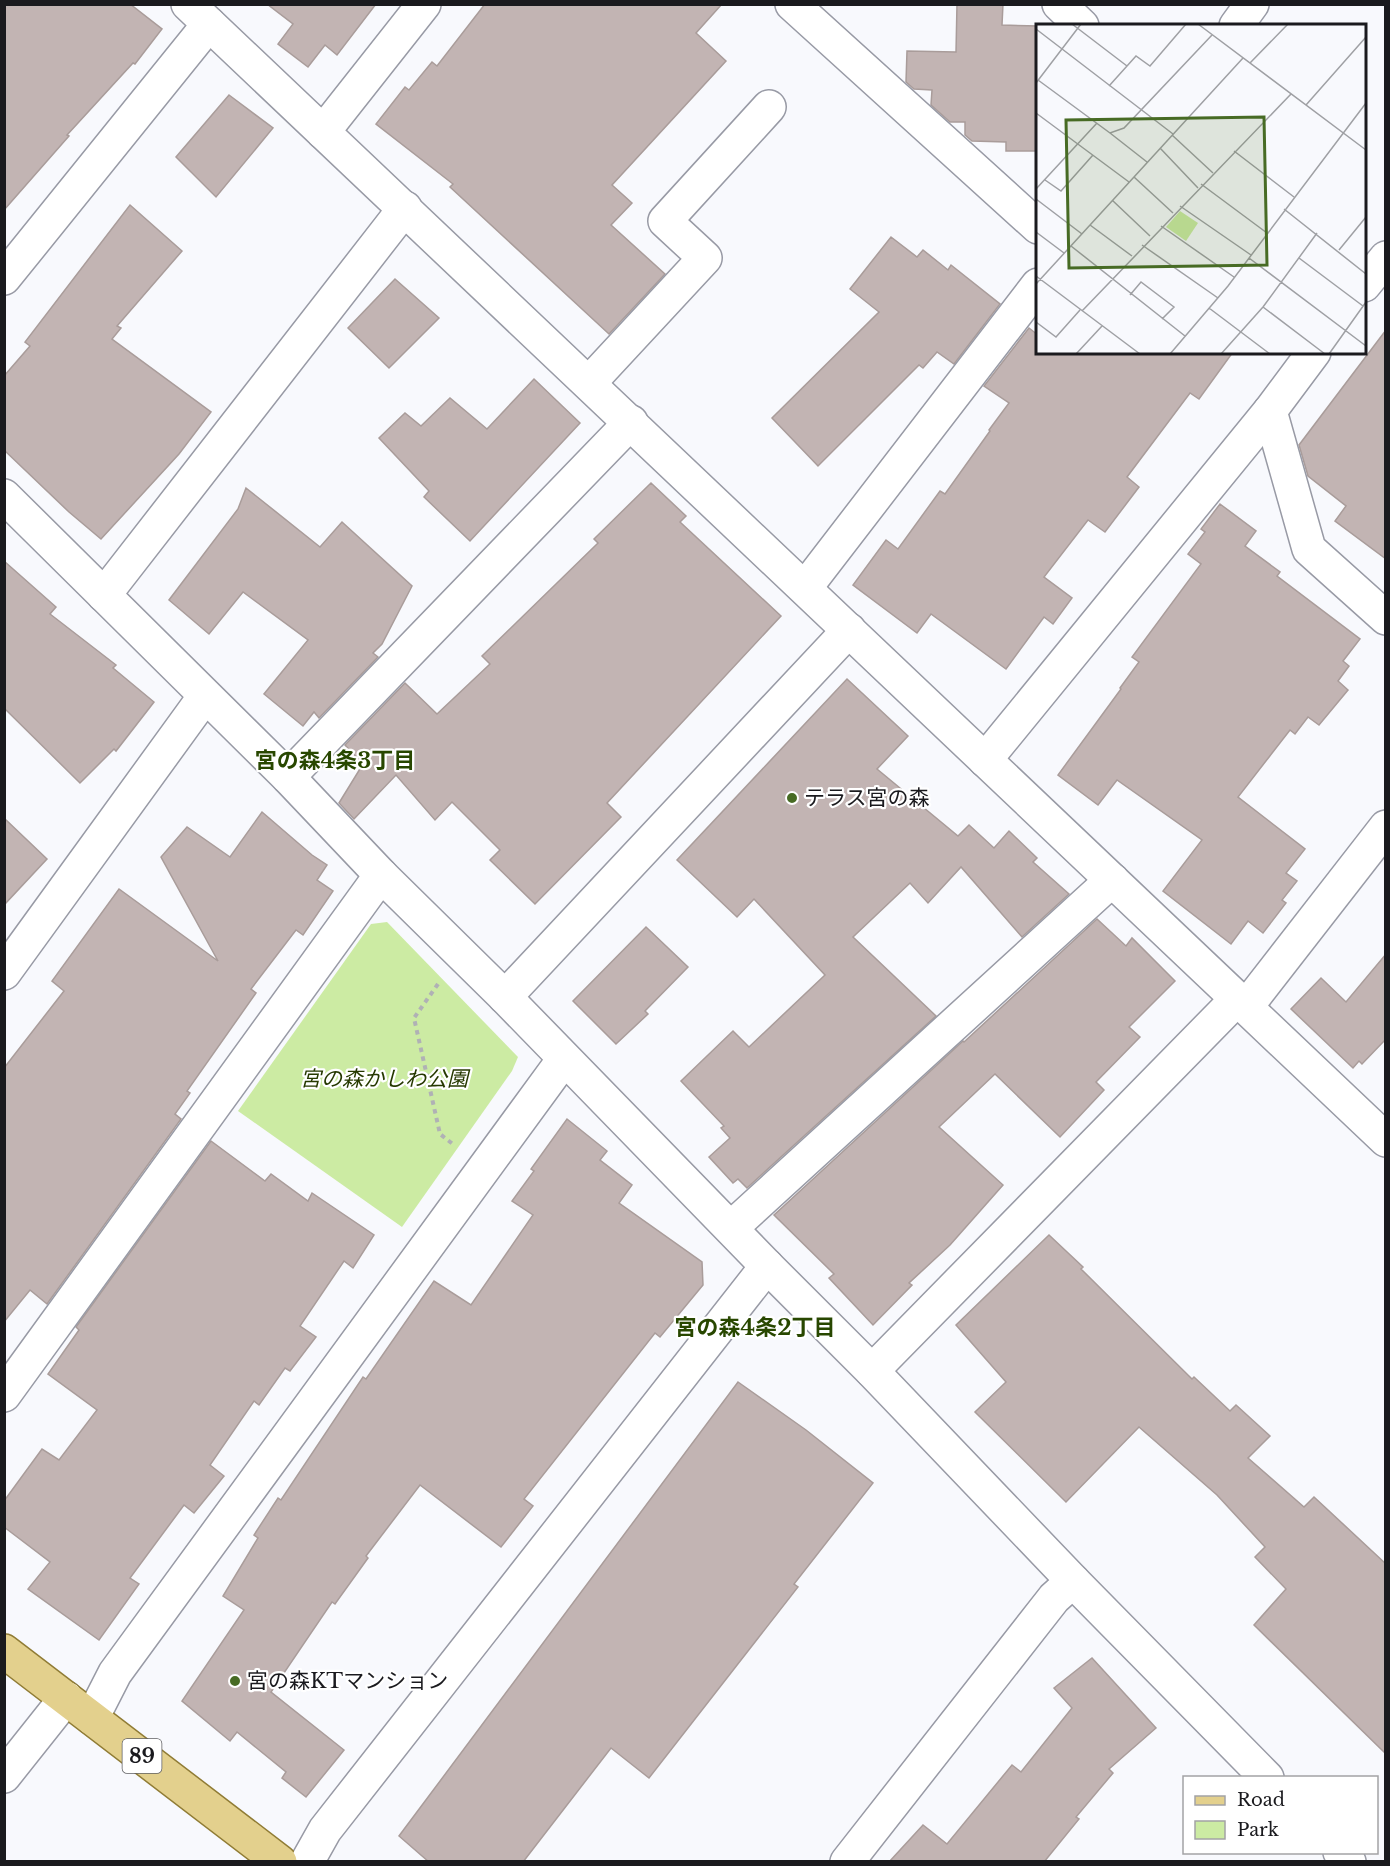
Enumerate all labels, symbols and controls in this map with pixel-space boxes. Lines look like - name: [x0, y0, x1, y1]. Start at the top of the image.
- inset map: [1036, 24, 1366, 354]
- district label: 宮の森4条3丁目: [255, 747, 415, 774]
- place label: テラス宮の森: [804, 785, 930, 811]
- marker: テラス宮の森: [785, 791, 799, 805]
- park label: 宮の森かしわ公園: [300, 1066, 471, 1092]
- district label: 宮の森4条2丁目: [675, 1314, 835, 1341]
- place label: 宮の森KTマンション: [247, 1668, 448, 1694]
- marker: 宮の森KTマンション: [228, 1674, 242, 1688]
- road number: 89: [122, 1739, 162, 1773]
- legend: [1183, 1776, 1378, 1854]
- text: Road: [1237, 1789, 1285, 1811]
- text: Park: [1237, 1819, 1279, 1841]

